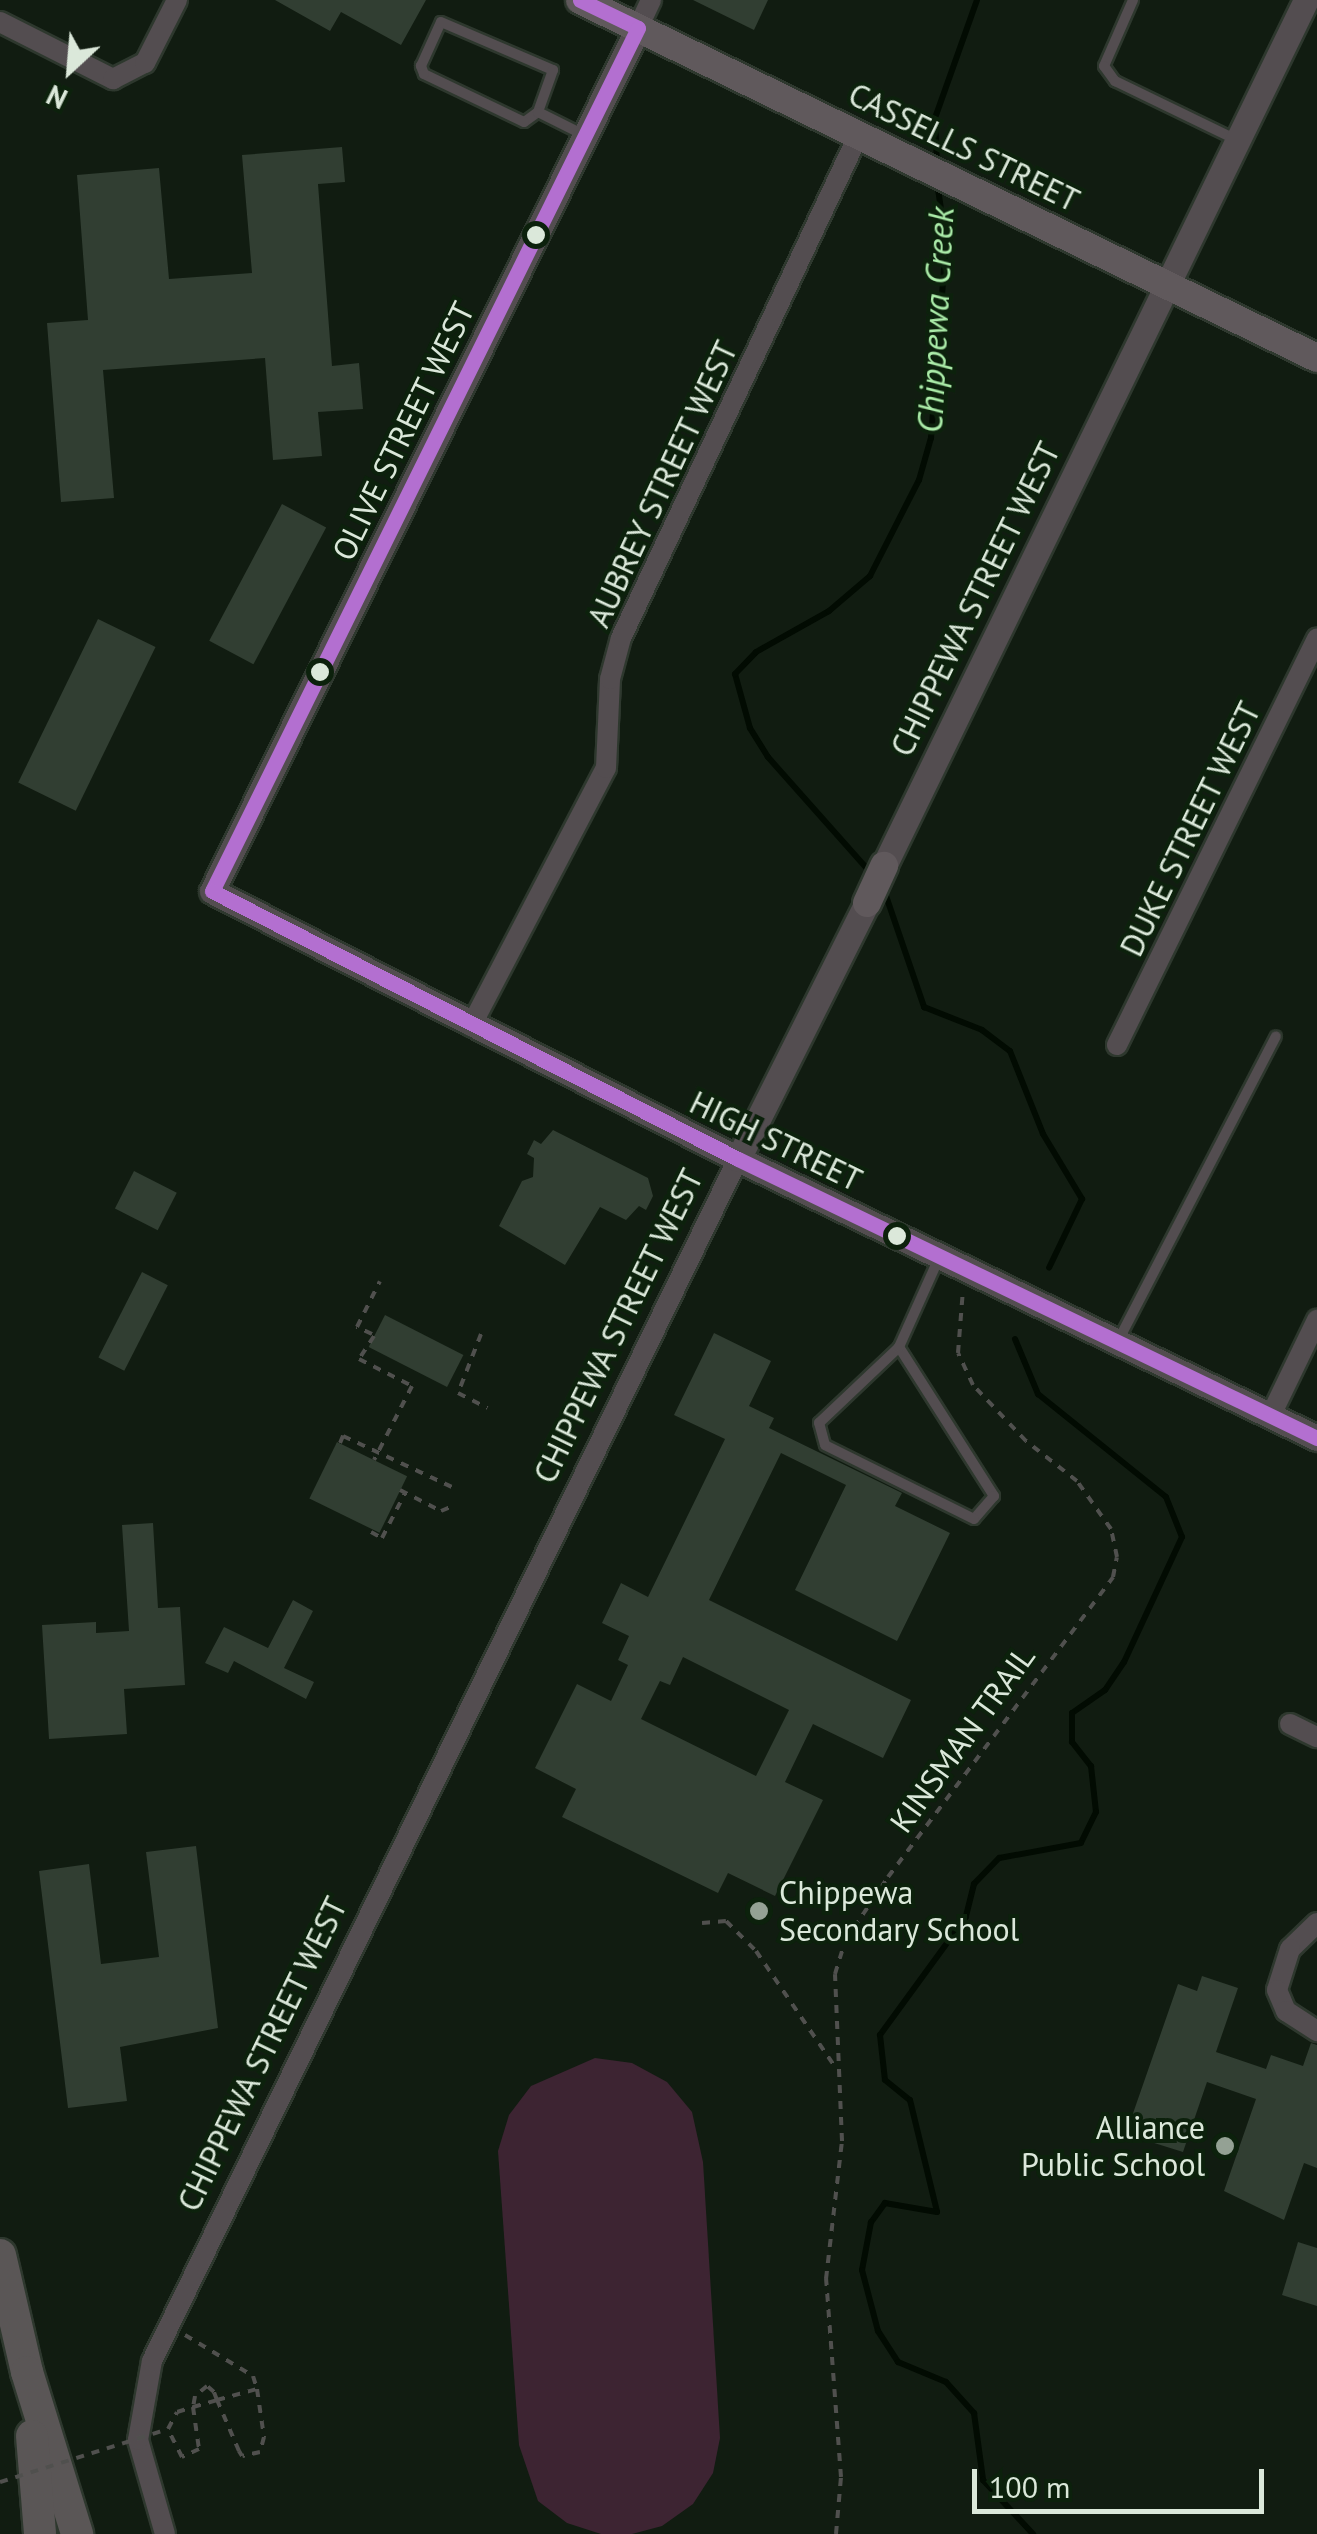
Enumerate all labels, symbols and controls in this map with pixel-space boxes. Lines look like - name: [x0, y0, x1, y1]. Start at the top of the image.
- north arrow: [20, 20, 120, 120]
- street label: CASSELLS STREET: [842, 75, 1086, 219]
- text: N: [40, 77, 73, 118]
- water label: Chippewa Creek: [908, 206, 962, 434]
- unlabelled marker: [526, 225, 546, 245]
- street label: OLIVE STREET WEST: [323, 295, 483, 567]
- street label: AUBREY STREET WEST: [578, 334, 746, 634]
- street label: CHIPPEWA STREET WEST: [882, 434, 1068, 764]
- unlabelled marker: [310, 662, 330, 682]
- street label: DUKE STREET WEST: [1111, 695, 1269, 963]
- street label: HIGH STREET: [684, 1083, 868, 1199]
- street label: CHIPPEWA STREET WEST: [525, 1161, 711, 1491]
- unlabelled marker: [887, 1226, 907, 1246]
- street label: KINSMAN TRAIL: [881, 1638, 1043, 1840]
- place label: Chippewa Secondary School: [779, 1874, 1020, 1949]
- street label: CHIPPEWA STREET WEST: [169, 1889, 355, 2219]
- marker: Chippewa Secondary School: [748, 1900, 770, 1922]
- place label: Alliance Public School: [1020, 2109, 1205, 2184]
- marker: Alliance Public School: [1214, 2135, 1236, 2157]
- scale bar: [977, 2449, 1270, 2511]
- text: 100 m: [989, 2467, 1070, 2506]

